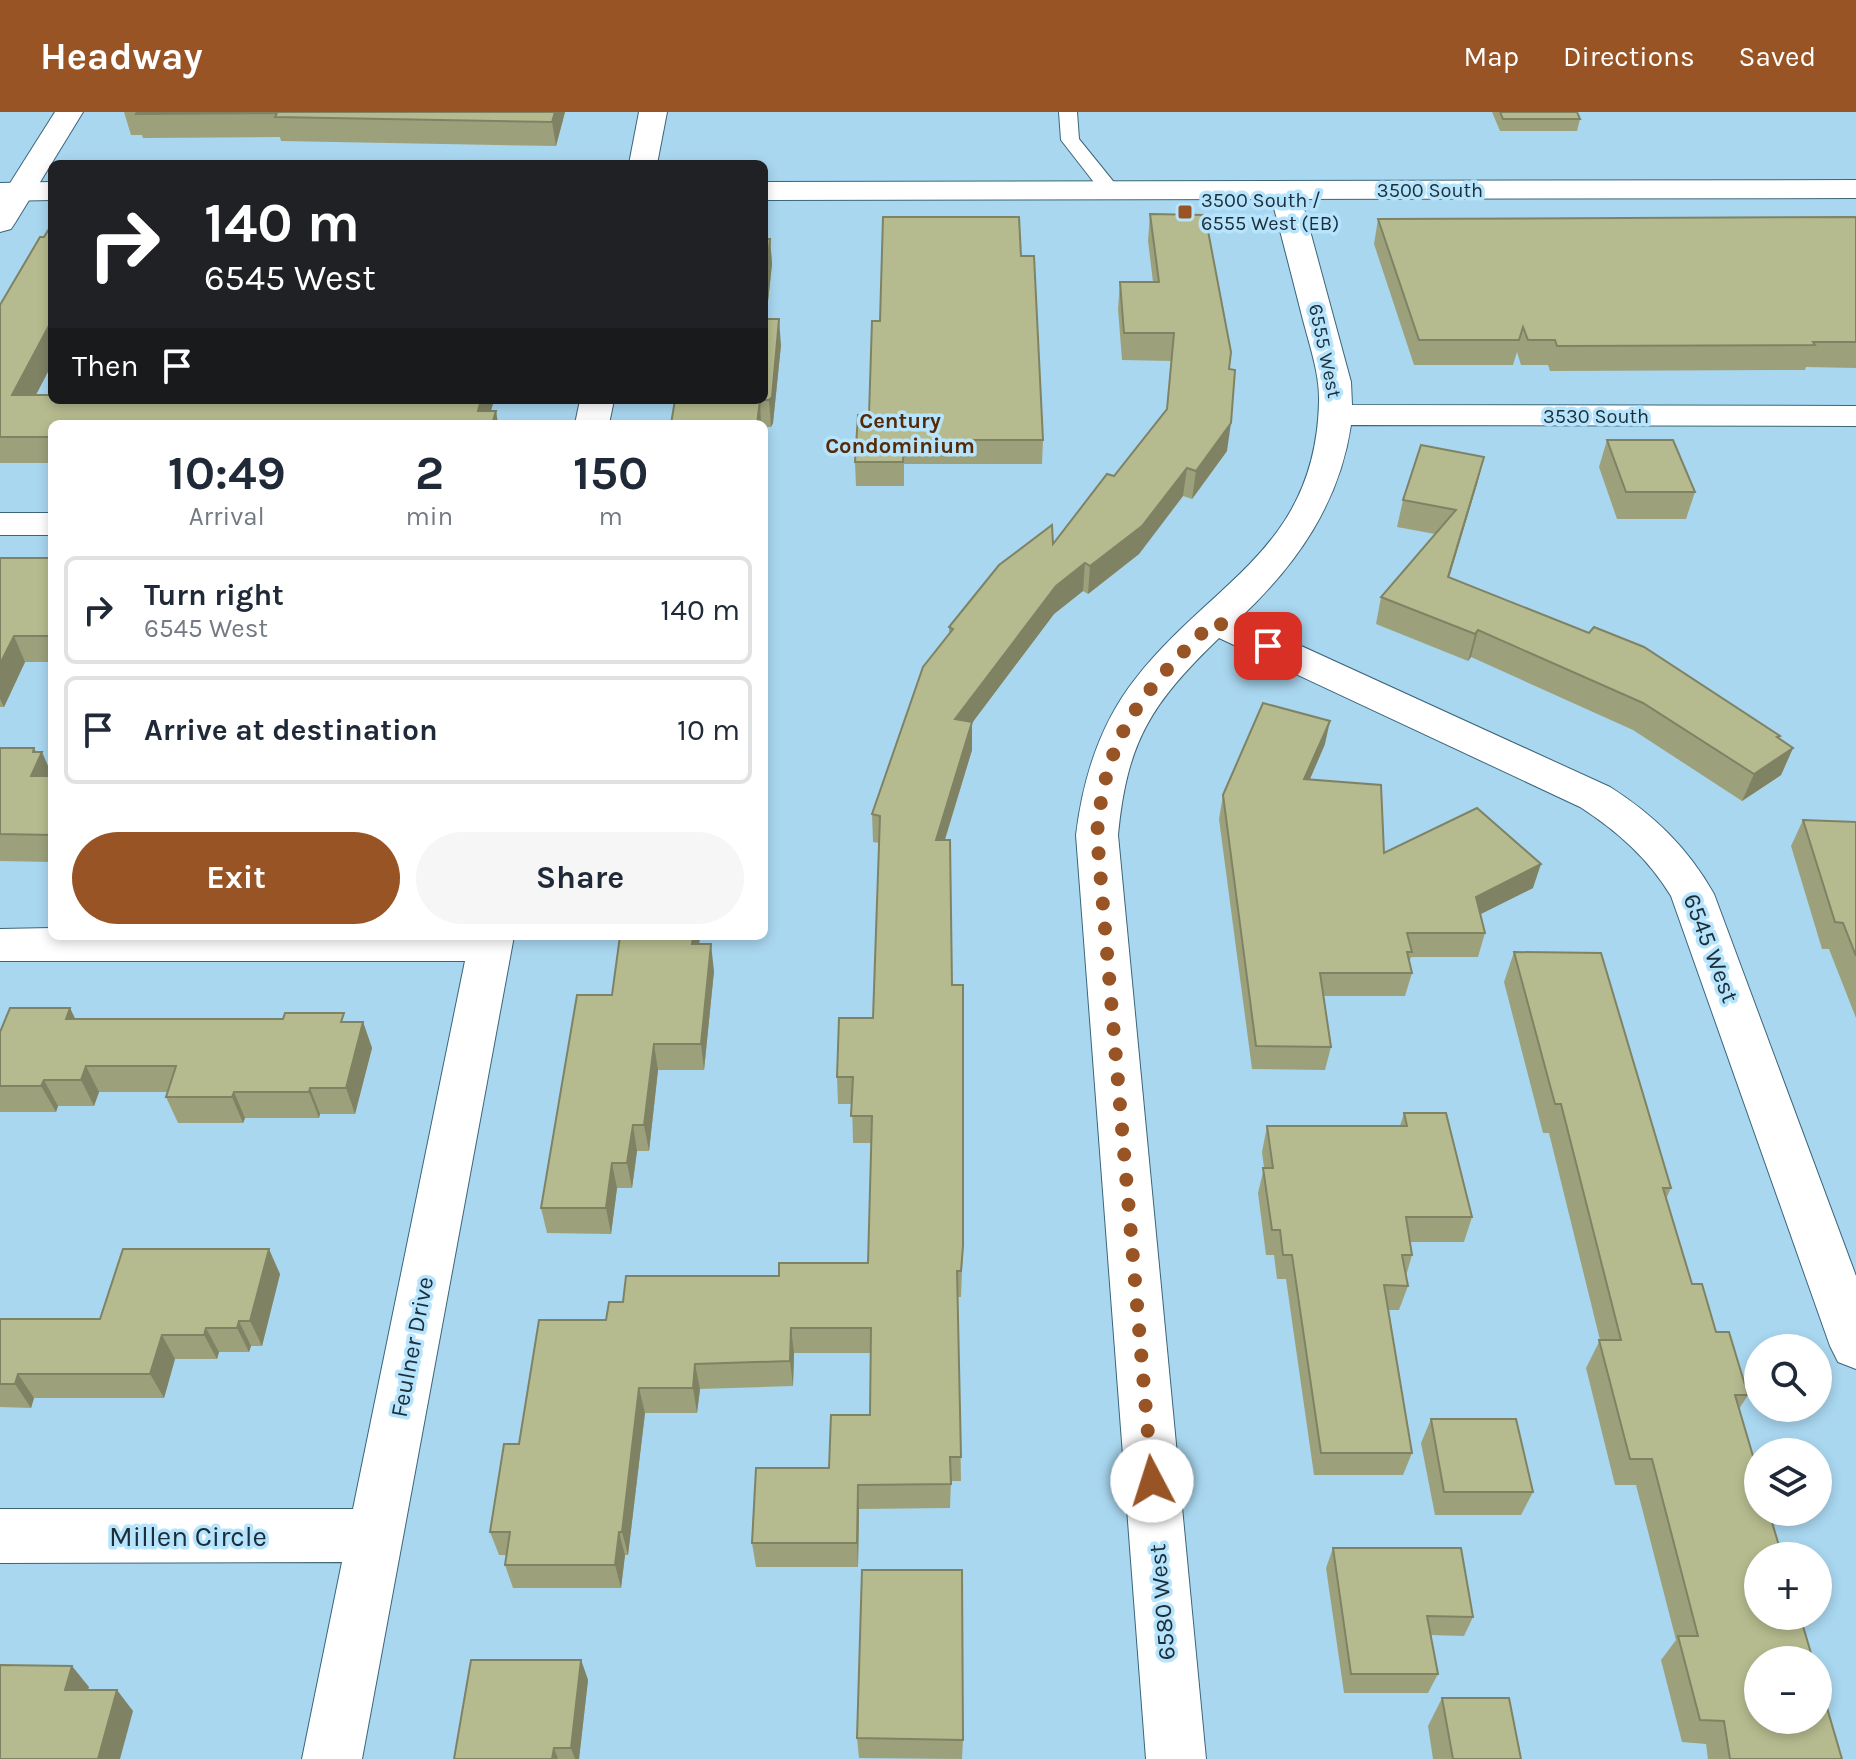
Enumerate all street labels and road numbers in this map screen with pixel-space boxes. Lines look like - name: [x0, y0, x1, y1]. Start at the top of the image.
- street label: 3500 South: [1377, 179, 1483, 202]
- street label: 6555 West: [1304, 302, 1346, 401]
- street label: 3530 South: [1543, 405, 1649, 428]
- street label: 6545 West: [1677, 889, 1745, 1007]
- street label: Feulner Drive: [385, 1274, 439, 1420]
- street label: Millen Circle: [109, 1520, 267, 1553]
- street label: 6580 West: [1143, 1543, 1181, 1661]

